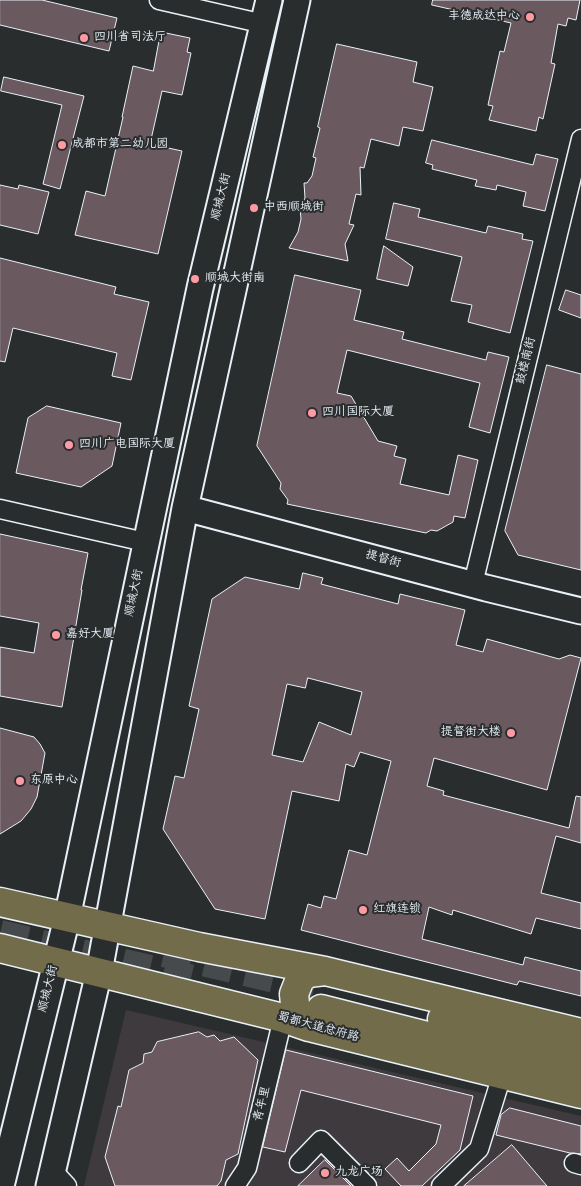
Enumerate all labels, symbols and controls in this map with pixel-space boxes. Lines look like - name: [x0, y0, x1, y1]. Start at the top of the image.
- place label: 丰德成达中心: [448, 10, 520, 24]
- marker: 丰德成达中心: [524, 11, 536, 23]
- place label: 四川省司法厅: [94, 31, 166, 45]
- marker: 四川省司法厅: [78, 32, 90, 44]
- place label: 成都市第二幼儿园: [72, 138, 168, 152]
- marker: 成都市第二幼儿园: [56, 139, 68, 151]
- street label: 顺城大街: [209, 172, 235, 222]
- place label: 中西顺城街: [264, 201, 324, 215]
- marker: 中西顺城街: [248, 202, 260, 214]
- place label: 顺城大街南: [205, 272, 265, 286]
- marker: 顺城大街南: [189, 273, 201, 285]
- street label: 鼓楼南街: [514, 336, 540, 386]
- place label: 四川国际大厦: [322, 406, 394, 420]
- marker: 四川国际大厦: [306, 407, 318, 419]
- place label: 四川广电国际大厦: [79, 438, 175, 452]
- marker: 四川广电国际大厦: [63, 439, 75, 451]
- street label: 提督街: [364, 548, 402, 572]
- street label: 顺城大街: [123, 568, 147, 618]
- place label: 嘉好大厦: [66, 628, 114, 642]
- marker: 嘉好大厦: [50, 629, 62, 641]
- place label: 提督街大楼: [441, 726, 501, 740]
- marker: 提督街大楼: [505, 727, 517, 739]
- place label: 东原中心: [30, 774, 78, 788]
- marker: 东原中心: [14, 775, 26, 787]
- place label: 红旗连锁: [373, 903, 421, 917]
- marker: 红旗连锁: [357, 904, 369, 916]
- street label: 顺城大街: [36, 964, 62, 1014]
- street label: 蜀都大道总府路: [276, 1010, 360, 1046]
- street label: 青年里: [252, 1085, 274, 1123]
- place label: 九龙广场: [335, 1166, 383, 1180]
- marker: 九龙广场: [319, 1167, 331, 1179]

